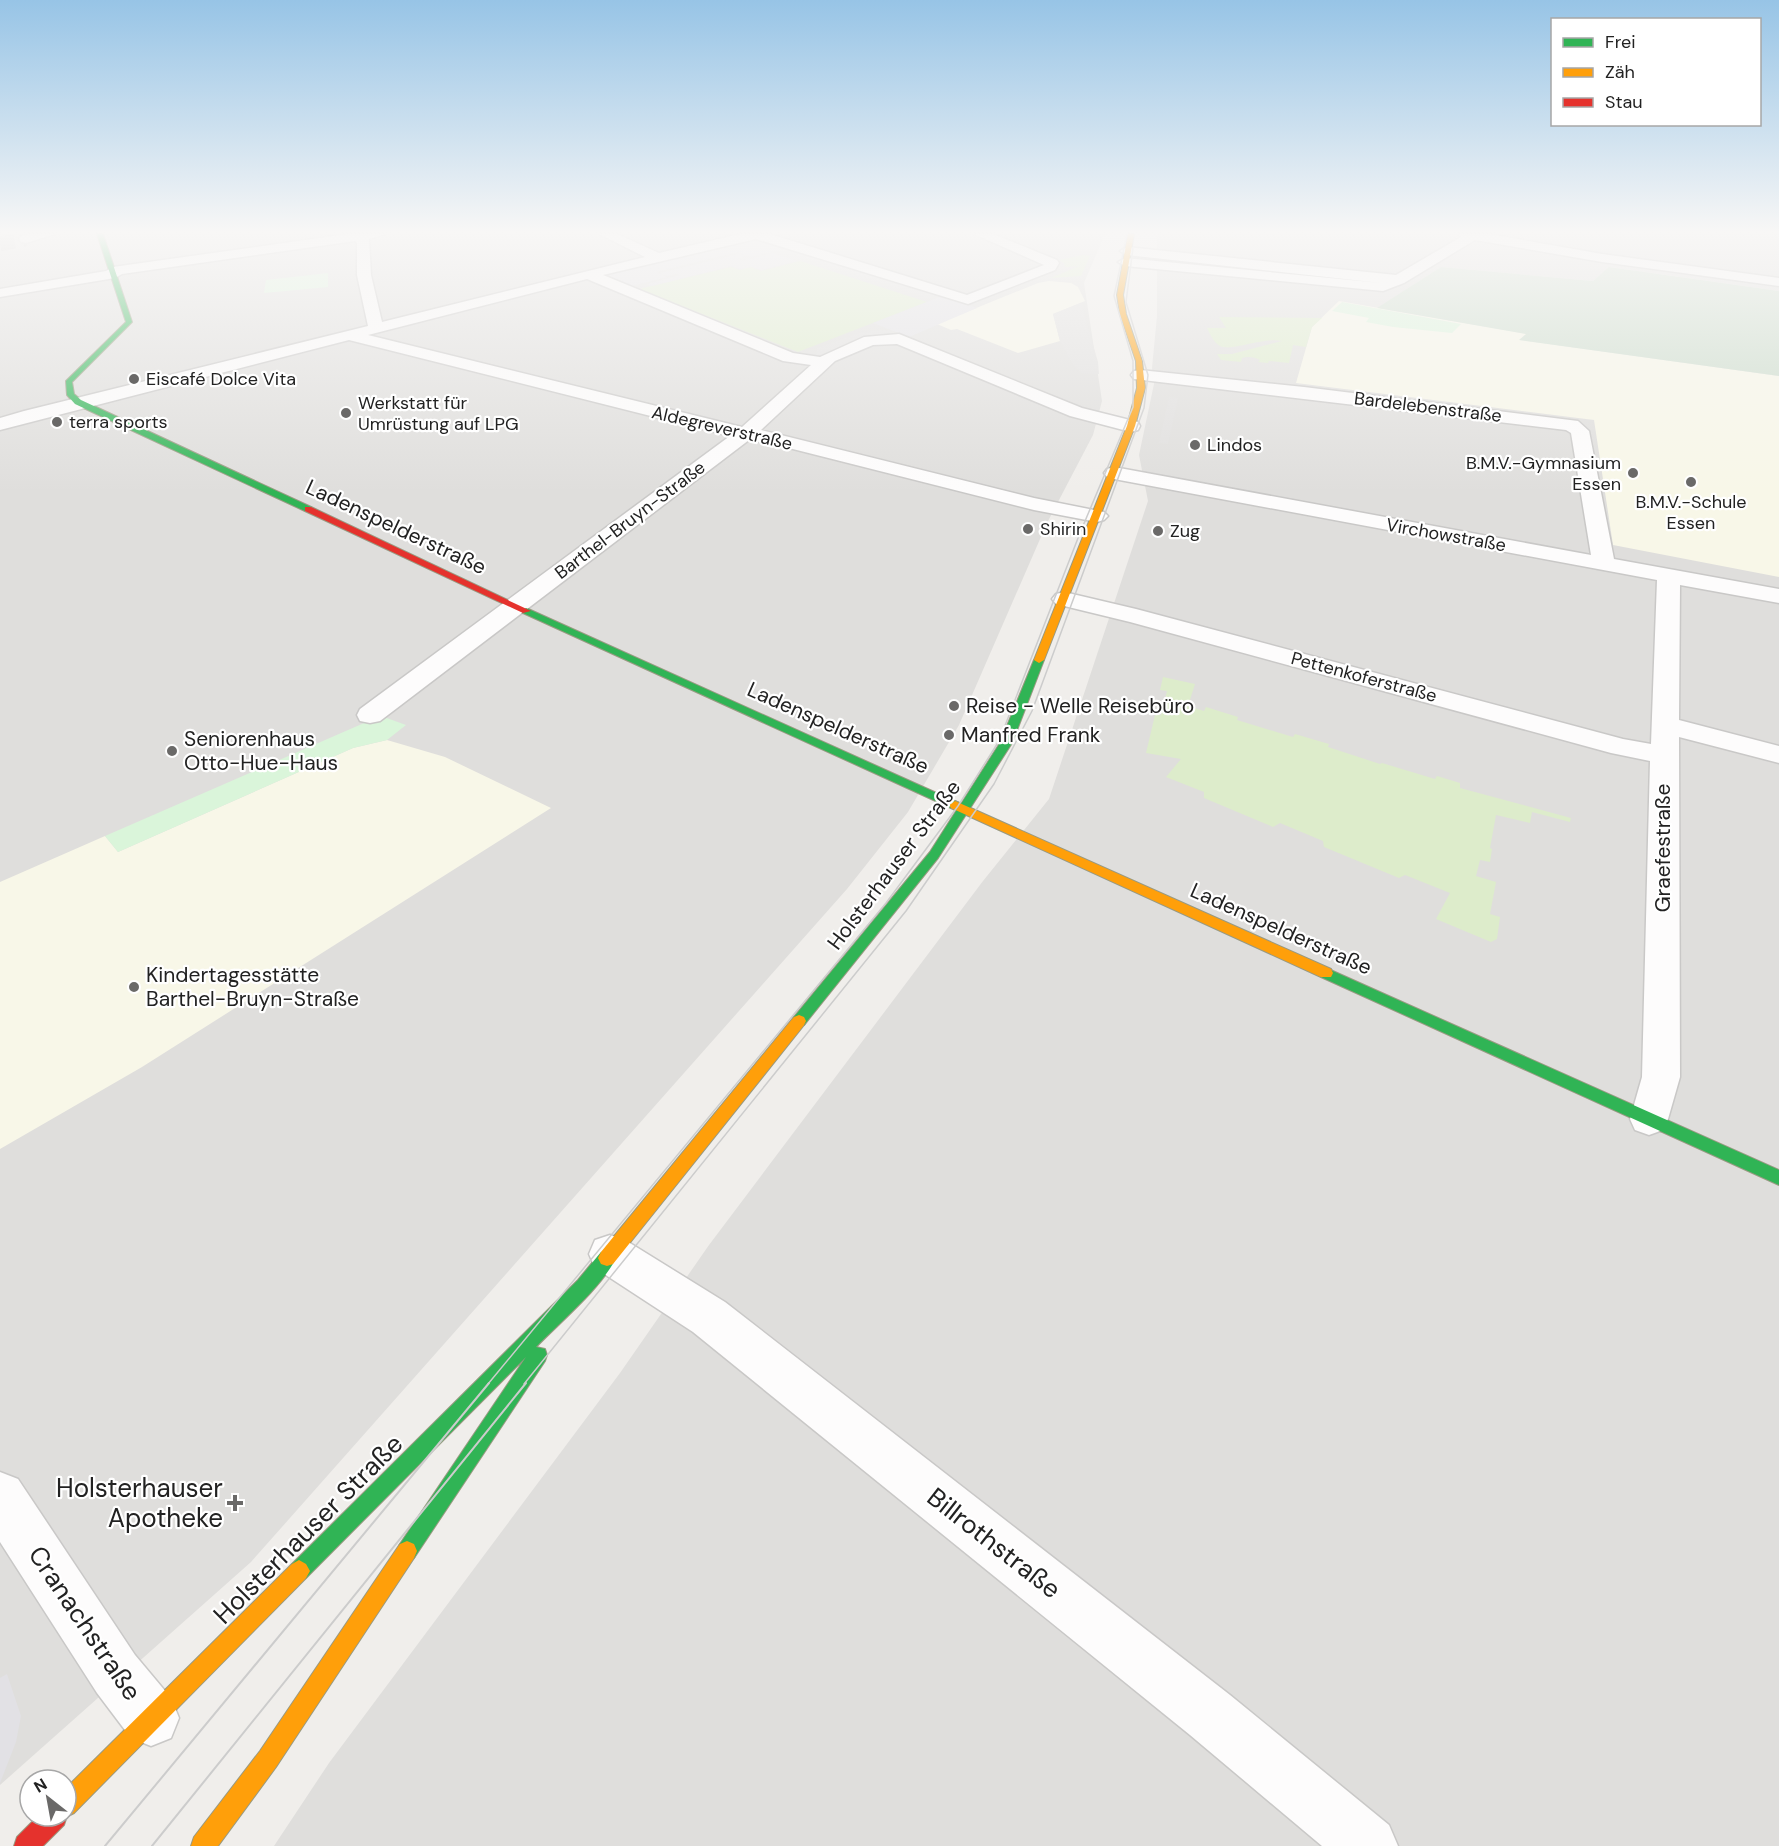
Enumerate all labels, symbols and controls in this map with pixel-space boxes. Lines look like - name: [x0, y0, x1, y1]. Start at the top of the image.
- legend: [1551, 18, 1761, 126]
- text: Frei: [1605, 30, 1636, 54]
- text: Zäh: [1605, 60, 1635, 84]
- text: Stau: [1605, 90, 1643, 114]
- place label: Eiscafé Dolce Vita: [146, 367, 296, 391]
- marker: Eiscafé Dolce Vita: [127, 372, 141, 386]
- street label: Bardelebenstraße: [1353, 386, 1503, 428]
- place label: Werkstatt für Umrüstung auf LPG: [358, 391, 519, 436]
- street label: Aldegreverstraße: [649, 400, 795, 456]
- marker: Werkstatt für Umrüstung auf LPG: [339, 406, 353, 420]
- place label: terra sports: [69, 410, 168, 434]
- marker: terra sports: [50, 415, 64, 429]
- place label: Lindos: [1207, 433, 1262, 457]
- marker: Lindos: [1188, 438, 1202, 452]
- place label: B.M.V.-Gymnasium Essen: [1466, 451, 1621, 496]
- street label: Barthel-Bruyn-Straße: [550, 456, 710, 584]
- marker: B.M.V.-Gymnasium Essen: [1626, 466, 1640, 480]
- street label: Ladenspelderstraße: [301, 473, 491, 581]
- marker: B.M.V.-Schule Essen: [1684, 475, 1698, 489]
- place label: B.M.V.-Schule Essen: [1635, 490, 1747, 535]
- street label: Virchowstraße: [1384, 513, 1508, 557]
- place label: Shirin: [1040, 517, 1086, 541]
- place label: Zug: [1170, 519, 1200, 543]
- marker: Shirin: [1021, 522, 1035, 536]
- marker: Zug: [1151, 524, 1165, 538]
- street label: Pettenkoferstraße: [1288, 646, 1440, 708]
- street label: Ladenspelderstraße: [743, 675, 933, 781]
- place label: Reise - Welle Reisebüro: [966, 692, 1194, 720]
- marker: Reise - Welle Reisebüro: [947, 699, 961, 713]
- place label: Manfred Frank: [961, 721, 1101, 749]
- place label: Seniorenhaus Otto-Hue-Haus: [184, 725, 338, 777]
- marker: Manfred Frank: [942, 728, 956, 742]
- marker: Seniorenhaus Otto-Hue-Haus: [165, 744, 179, 758]
- street label: Holsterhauser Straße: [821, 774, 967, 956]
- street label: Graefestraße: [1649, 784, 1677, 912]
- street label: Ladenspelderstraße: [1186, 876, 1376, 982]
- place label: Kindertagesstätte Barthel-Bruyn-Straße: [146, 961, 359, 1013]
- marker: Kindertagesstätte Barthel-Bruyn-Straße: [127, 980, 141, 994]
- street label: Holsterhauser Straße: [206, 1427, 410, 1631]
- place label: Holsterhauser Apotheke: [56, 1471, 223, 1535]
- street label: Billrothstraße: [920, 1480, 1068, 1606]
- marker: Holsterhauser Apotheke: [228, 1496, 242, 1510]
- street label: Cranachstraße: [21, 1539, 149, 1707]
- north arrow: [18, 1768, 78, 1828]
- text: N: [30, 1774, 51, 1798]

